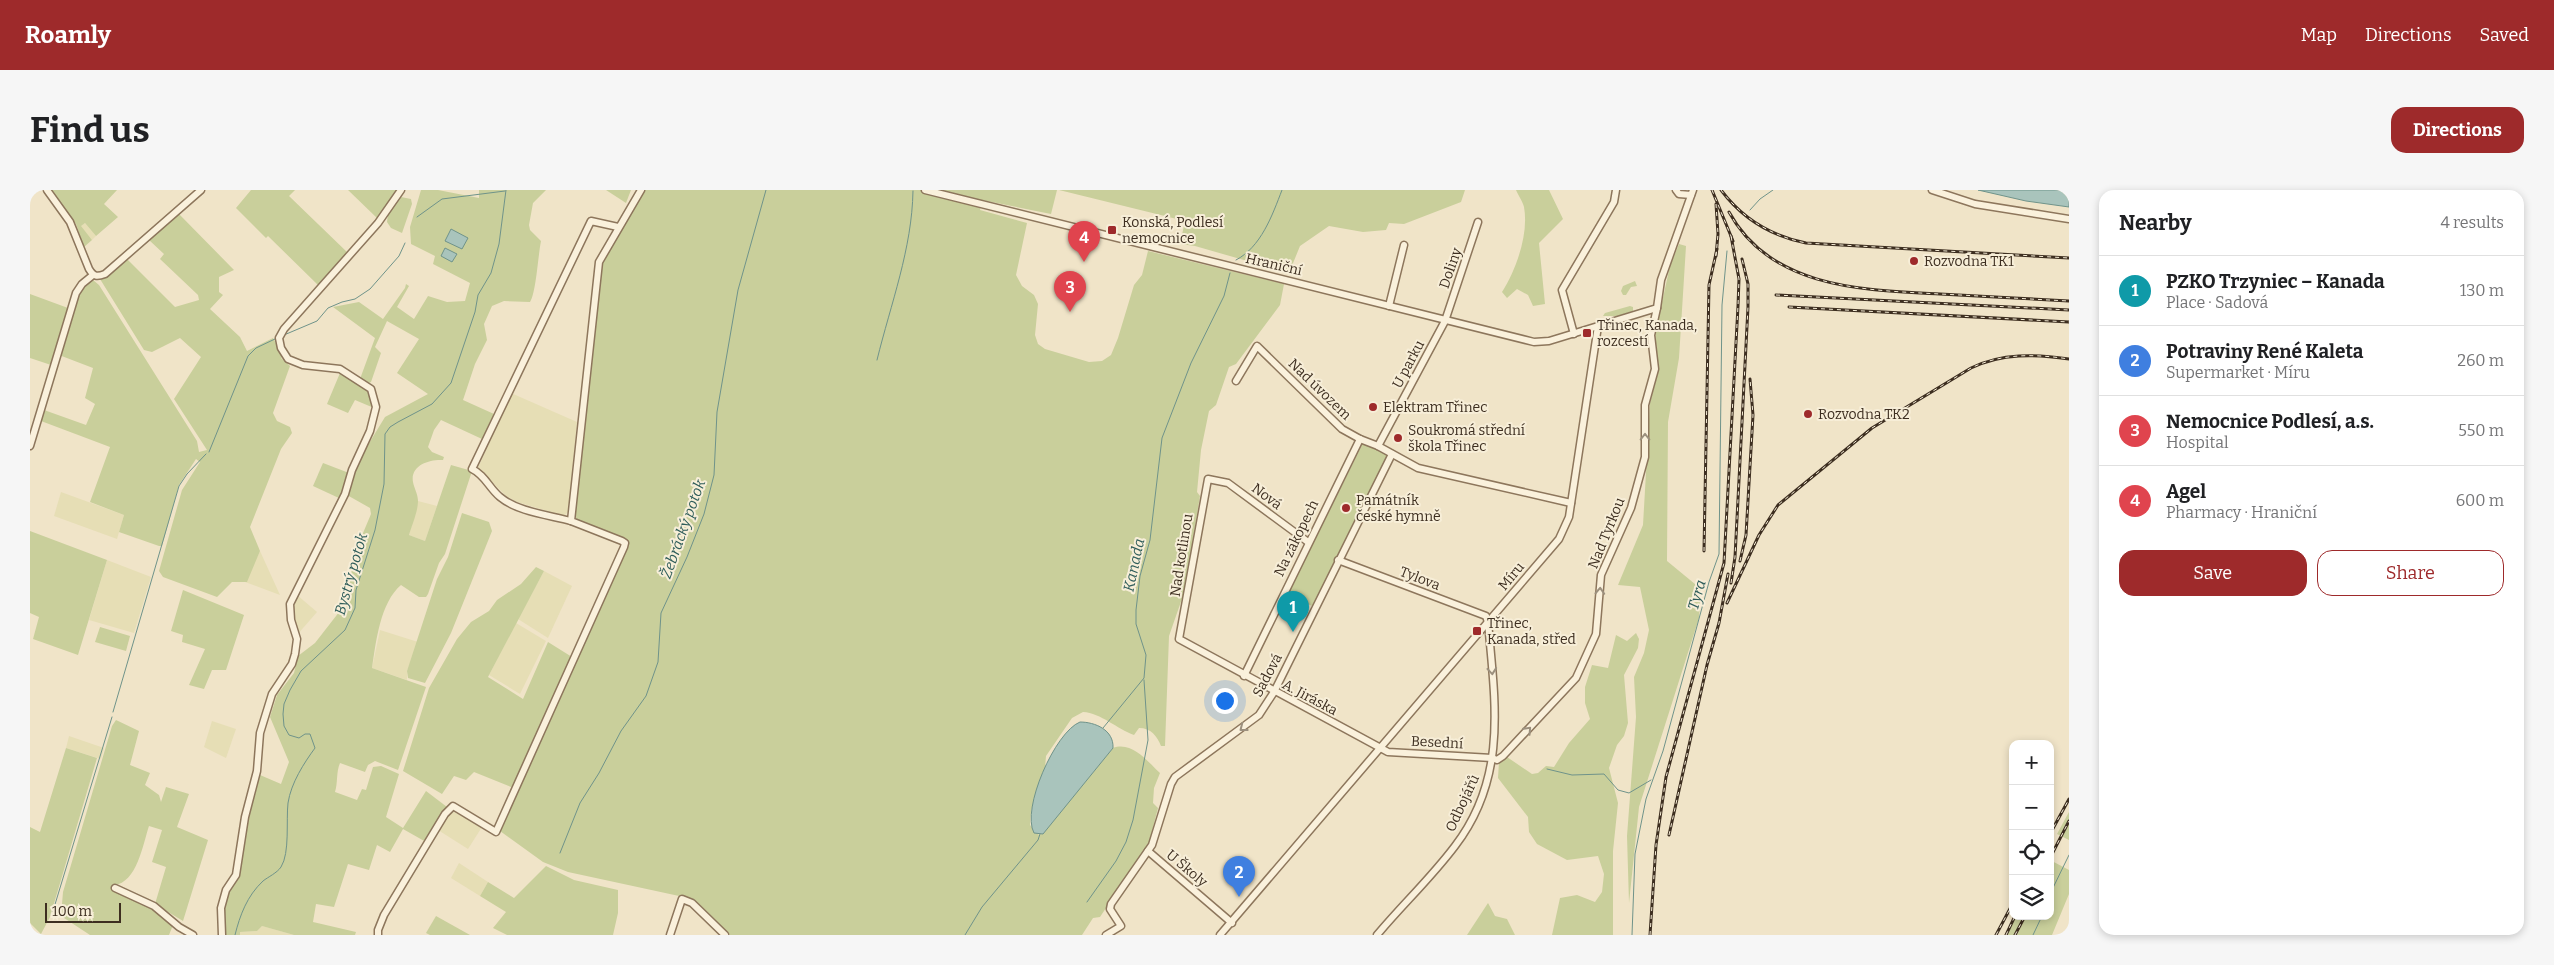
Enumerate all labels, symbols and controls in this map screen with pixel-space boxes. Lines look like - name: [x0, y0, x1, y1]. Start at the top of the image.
- text: Roamly: [25, 21, 111, 49]
- text: Map: [2301, 24, 2337, 46]
- text: Directions: [2365, 24, 2452, 46]
- text: Saved: [2480, 24, 2529, 46]
- button: Directions: [2391, 107, 2524, 153]
- text: Find us: [30, 109, 150, 151]
- text: Nearby: [2119, 210, 2192, 236]
- text: 4 results: [2441, 213, 2504, 232]
- place label: Konská, Podlesí nemocnice: [1122, 214, 1224, 247]
- pin: 4: [1068, 221, 1100, 262]
- marker: Konská, Podlesí nemocnice: [1106, 224, 1118, 236]
- street label: Doliny: [1436, 245, 1466, 291]
- street label: Hraniční: [1244, 250, 1305, 279]
- place label: Rozvodna TK1: [1924, 253, 2014, 270]
- marker: Rozvodna TK1: [1908, 255, 1920, 267]
- text: PZKO Trzyniec – Kanada: [2166, 270, 2385, 293]
- pin: 3: [1054, 271, 1086, 312]
- text: 1: [2132, 281, 2138, 300]
- text: 130 m: [2460, 281, 2504, 300]
- text: Place · Sadová: [2166, 293, 2268, 312]
- place label: Třinec, Kanada, rozcestí: [1597, 317, 1697, 350]
- marker: Třinec, Kanada, rozcestí: [1581, 327, 1593, 339]
- street label: U parku: [1389, 337, 1428, 391]
- text: Potraviny René Kaleta: [2166, 340, 2363, 363]
- text: 2: [2130, 351, 2140, 370]
- text: 260 m: [2457, 351, 2504, 370]
- street label: Nad úvozem: [1285, 355, 1355, 424]
- text: Supermarket · Míru: [2166, 363, 2310, 382]
- place label: Elektram Třinec: [1383, 399, 1487, 416]
- marker: Elektram Třinec: [1367, 401, 1379, 413]
- place label: Rozvodna TK2: [1818, 406, 1910, 423]
- marker: Rozvodna TK2: [1802, 408, 1814, 420]
- text: Nemocnice Podlesí, a.s.: [2166, 410, 2374, 433]
- text: 3: [2130, 421, 2140, 440]
- text: 550 m: [2458, 421, 2504, 440]
- place label: Soukromá střední škola Třinec: [1408, 422, 1526, 455]
- marker: Soukromá střední škola Třinec: [1392, 432, 1404, 444]
- one-way arrow: [1640, 433, 1650, 440]
- text: Hospital: [2166, 433, 2229, 452]
- water label: Žebrácký potok: [657, 476, 709, 581]
- street label: Nová: [1248, 480, 1285, 513]
- text: Agel: [2166, 480, 2206, 503]
- text: 4: [2130, 491, 2140, 510]
- text: 600 m: [2456, 491, 2504, 510]
- place label: Památník české hymně: [1356, 492, 1441, 525]
- street label: Nad Tyrkou: [1585, 495, 1629, 571]
- street label: Na zákopech: [1271, 497, 1322, 579]
- marker: Památník české hymně: [1340, 502, 1352, 514]
- text: Pharmacy · Hraniční: [2166, 503, 2317, 522]
- street label: Nad kotlinou: [1167, 512, 1196, 598]
- water label: Bystrý potok: [331, 530, 372, 617]
- water label: Kanada: [1120, 537, 1148, 593]
- button: Save: [2119, 550, 2307, 596]
- button: Share: [2317, 550, 2504, 596]
- street label: Míru: [1495, 559, 1528, 594]
- street label: Tylova: [1397, 563, 1443, 594]
- water label: Tyra: [1684, 578, 1710, 612]
- one-way arrow: [1595, 587, 1606, 595]
- pin: 1: [1277, 591, 1309, 632]
- place label: Třinec, Kanada, střed: [1487, 615, 1576, 648]
- marker: Třinec, Kanada, střed: [1471, 625, 1483, 637]
- street label: Sadová: [1249, 650, 1286, 700]
- one-way arrow: [1487, 667, 1498, 675]
- street label: A. Jiráska: [1279, 676, 1341, 719]
- your location: [1212, 688, 1238, 714]
- one-way arrow: [1239, 722, 1249, 731]
- one-way arrow: [1522, 726, 1531, 735]
- street label: Besední: [1410, 733, 1464, 752]
- map controls: [2009, 740, 2054, 920]
- button: +: [2009, 740, 2054, 785]
- street label: Odbojářů: [1442, 772, 1483, 834]
- button: −: [2009, 785, 2054, 830]
- button: locate: [2009, 830, 2054, 875]
- street label: U Školy: [1163, 846, 1212, 891]
- pin: 2: [1223, 856, 1255, 897]
- button: layers: [2009, 875, 2054, 920]
- scale bar: [45, 900, 121, 923]
- text: 100 m: [52, 903, 92, 920]

